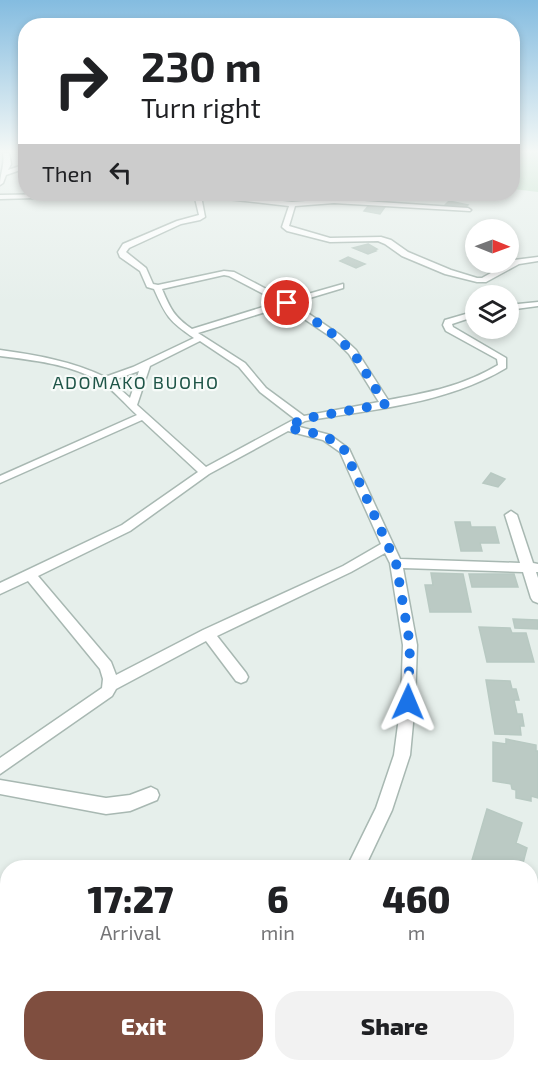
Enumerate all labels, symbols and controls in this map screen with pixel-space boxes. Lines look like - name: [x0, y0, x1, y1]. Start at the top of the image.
- text: 230 m: [141, 40, 262, 90]
- icon: right: [42, 42, 120, 120]
- text: Turn right: [141, 91, 261, 123]
- icon: left: [104, 156, 137, 189]
- text: Then: [42, 160, 92, 186]
- north arrow: [465, 219, 519, 273]
- map controls: [465, 219, 519, 339]
- pin: [261, 277, 312, 328]
- button: layers: [465, 285, 519, 339]
- icon: arrive: [270, 286, 303, 319]
- district label: ADOMAKO BUOHO: [52, 371, 220, 393]
- position arrow: [376, 670, 440, 734]
- text: 17:27: [87, 877, 173, 920]
- text: 6: [267, 877, 289, 920]
- text: 460: [382, 877, 451, 920]
- text: Arrival: [100, 920, 161, 944]
- text: min: [261, 920, 295, 944]
- text: m: [408, 920, 425, 944]
- button: Exit: [24, 991, 263, 1060]
- button: Share: [275, 991, 514, 1060]

